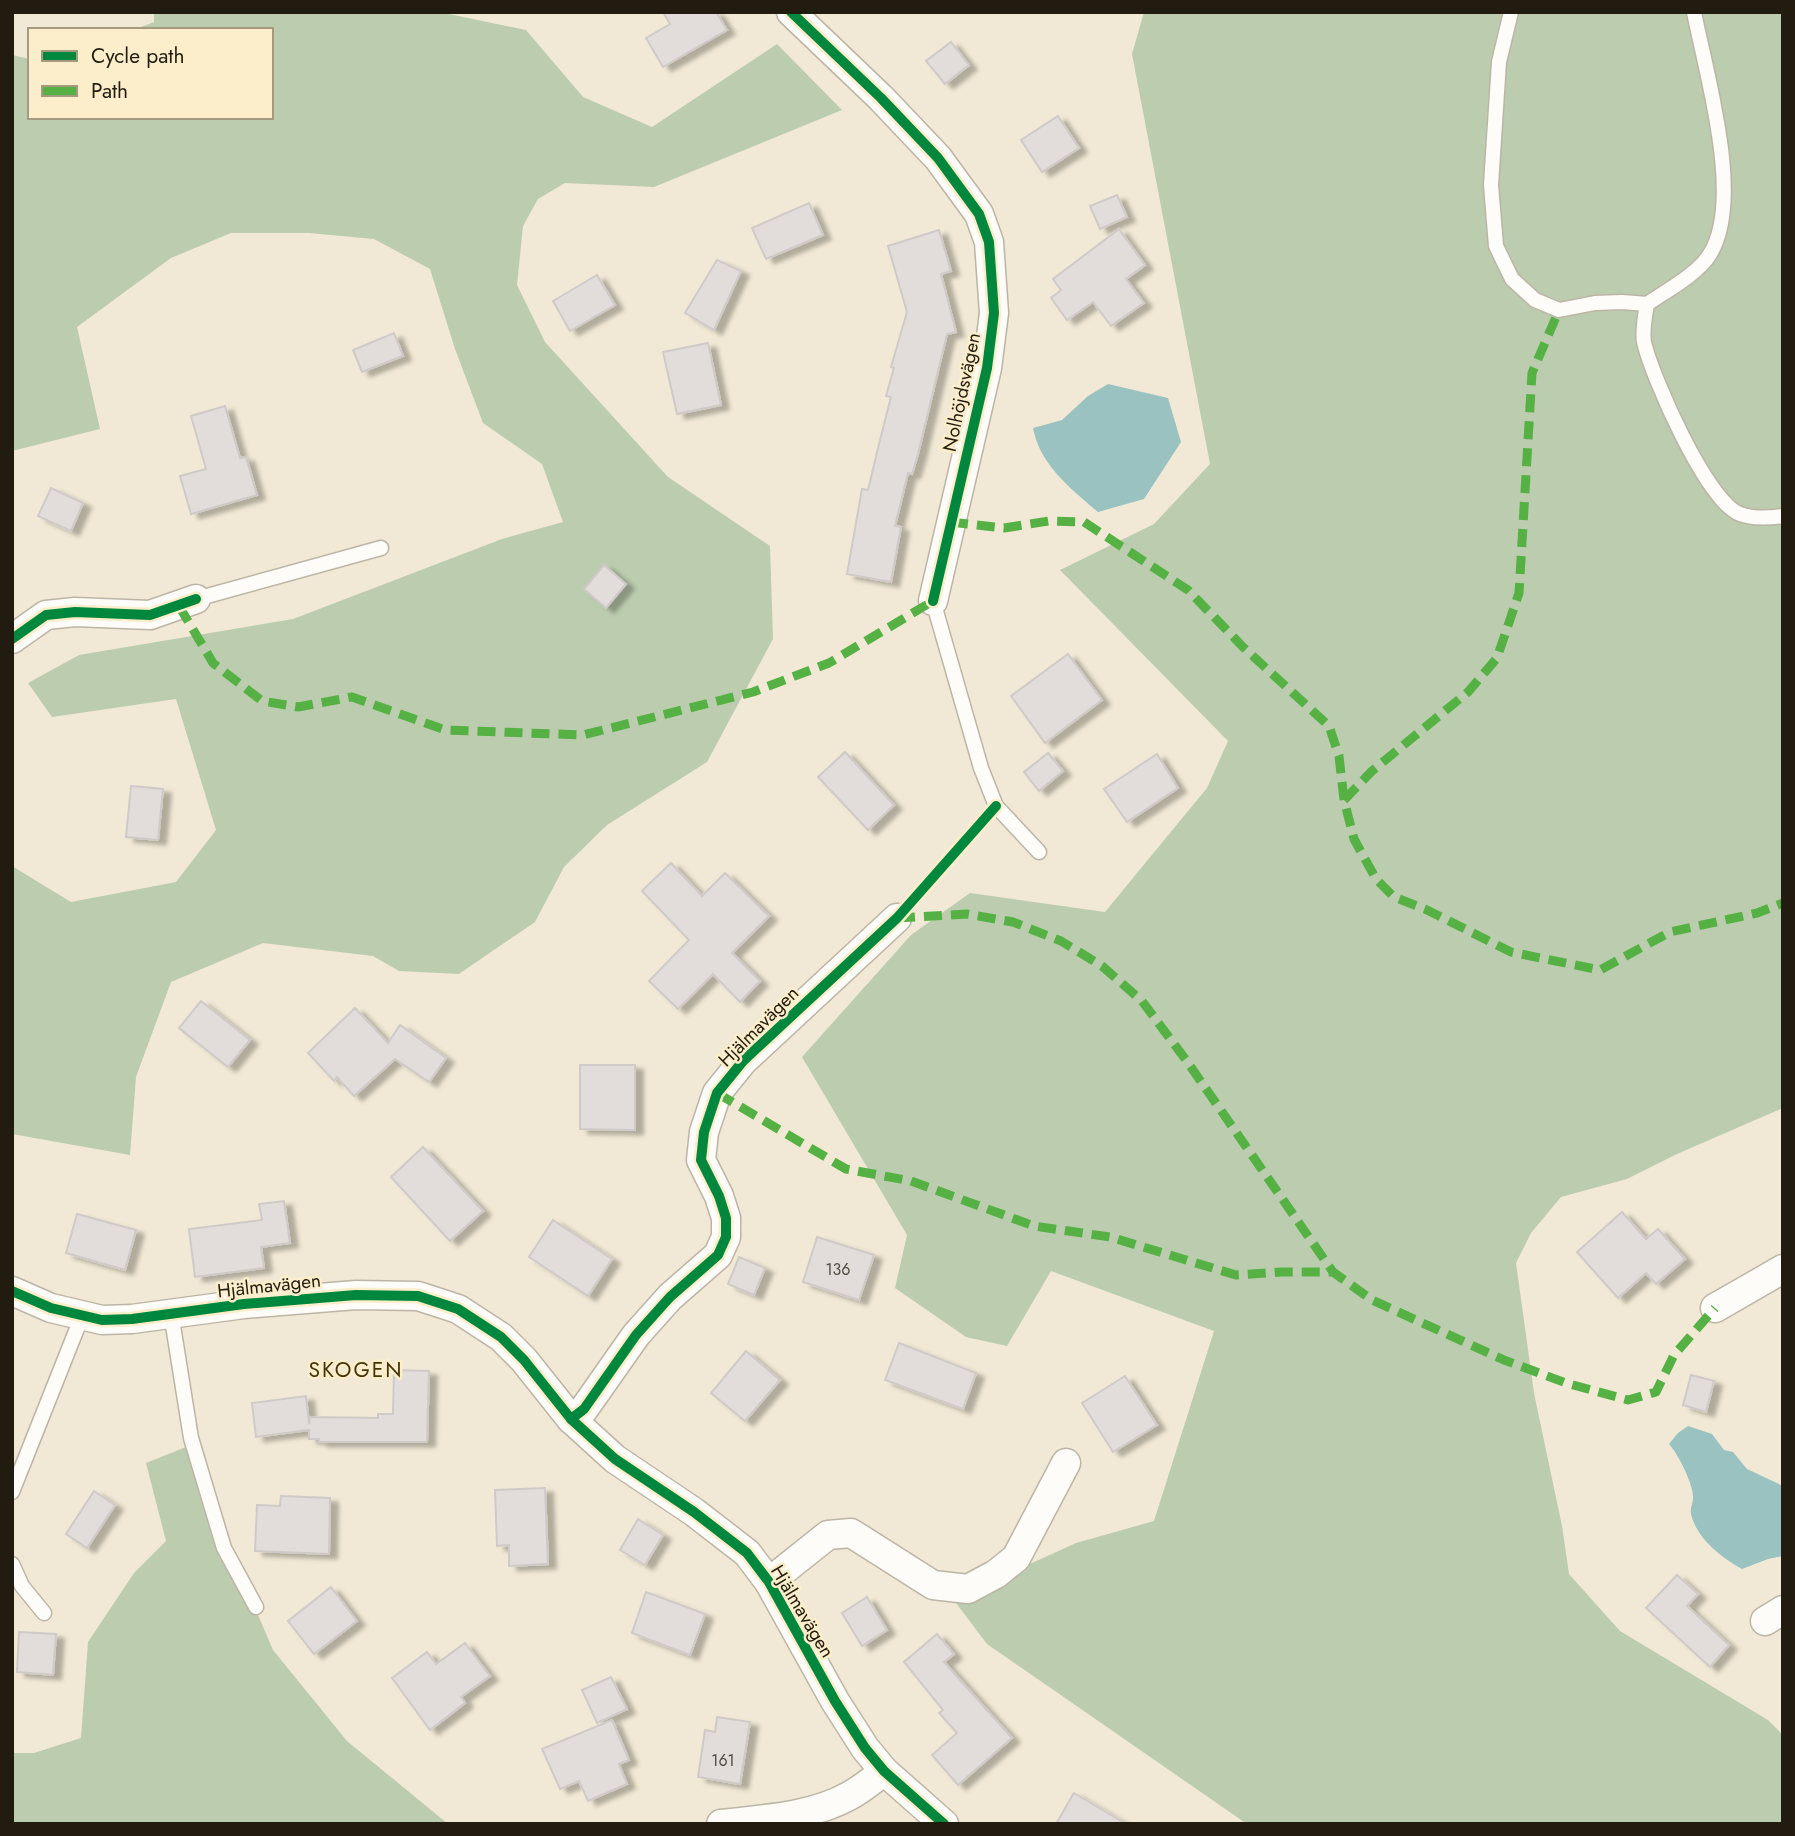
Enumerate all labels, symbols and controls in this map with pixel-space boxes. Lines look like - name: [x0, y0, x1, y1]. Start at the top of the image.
- legend: [28, 28, 273, 119]
- text: Cycle path: [91, 41, 184, 71]
- text: Path: [91, 76, 128, 106]
- street label: Nolhöjdsvägen: [936, 330, 987, 454]
- street label: Hjälmavägen: [712, 980, 805, 1073]
- house number: 136: [825, 1258, 851, 1281]
- street label: Hjälmavägen: [216, 1267, 322, 1304]
- district label: SKOGEN: [308, 1355, 404, 1385]
- street label: Hjälmavägen: [764, 1560, 841, 1663]
- house number: 161: [711, 1749, 735, 1772]

